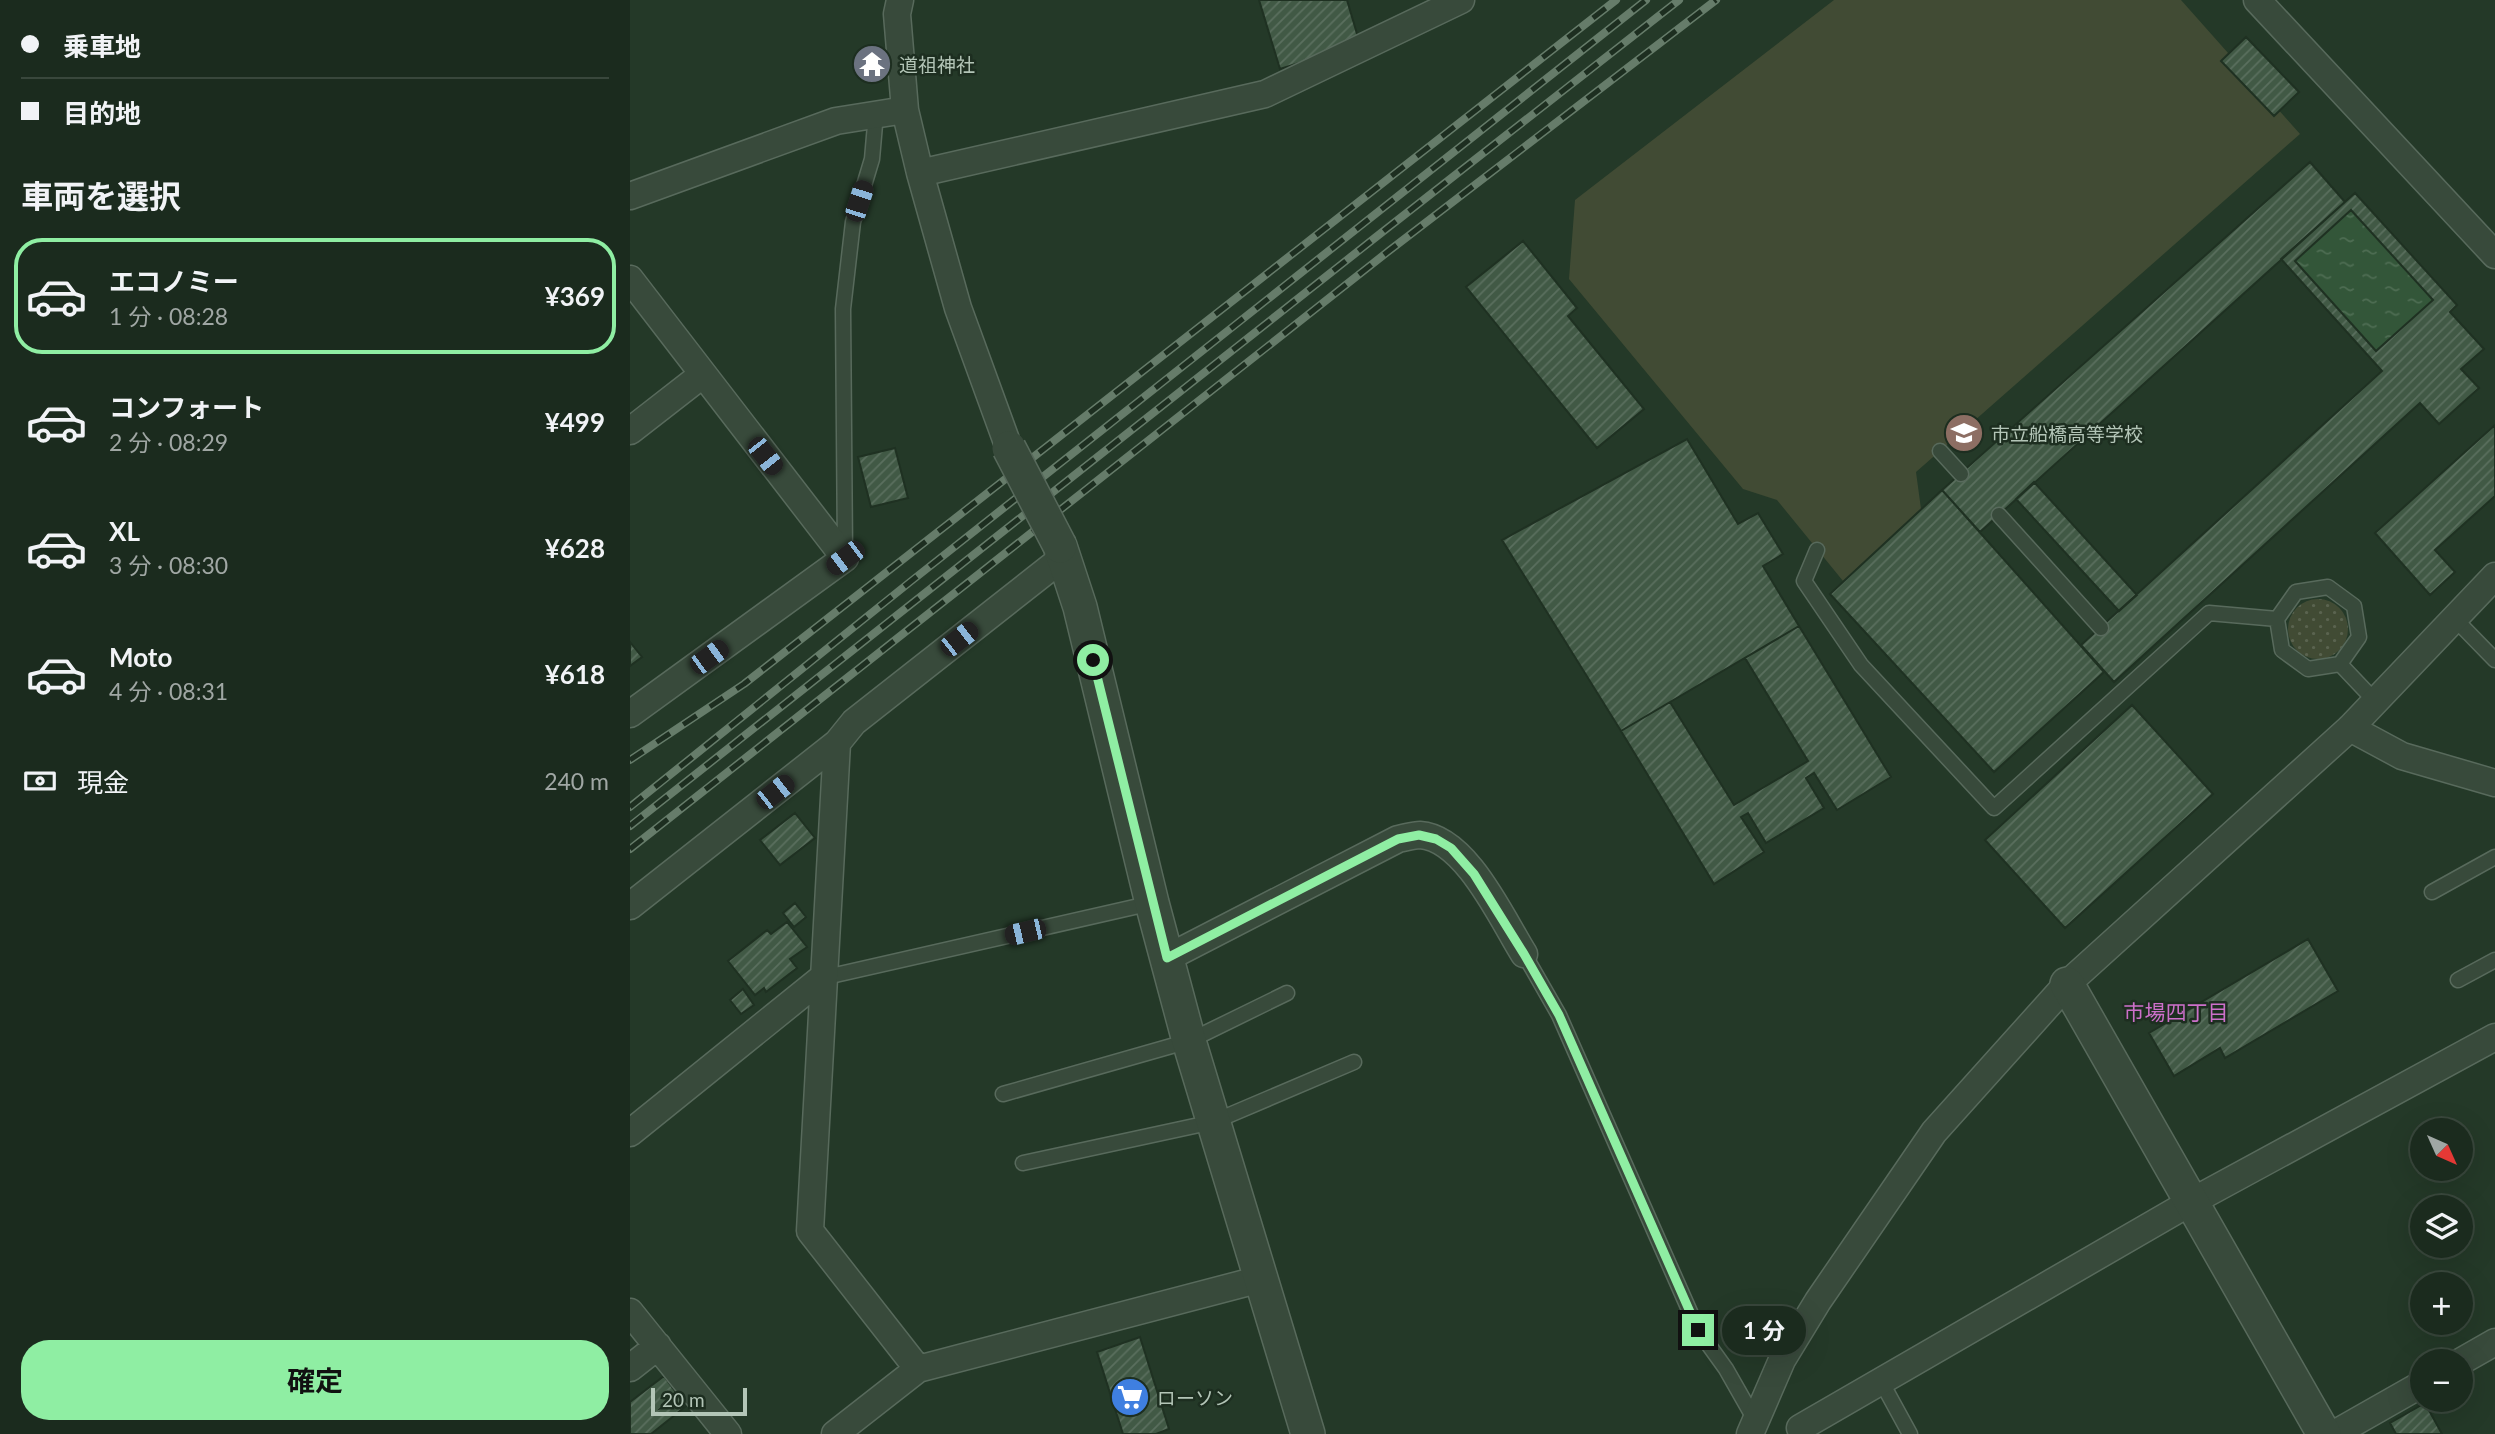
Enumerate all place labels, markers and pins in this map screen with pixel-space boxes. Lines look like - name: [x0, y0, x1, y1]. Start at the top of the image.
- temple icon: 道祖神社: [851, 43, 893, 85]
- place label: 道祖神社: [899, 53, 975, 76]
- school or university icon: 市立船橋高等学校: [1943, 412, 1985, 454]
- place label: 市立船橋高等学校: [1991, 422, 2143, 445]
- supermarket icon: ローソン: [1109, 1376, 1151, 1418]
- place label: ローソン: [1157, 1386, 1233, 1409]

